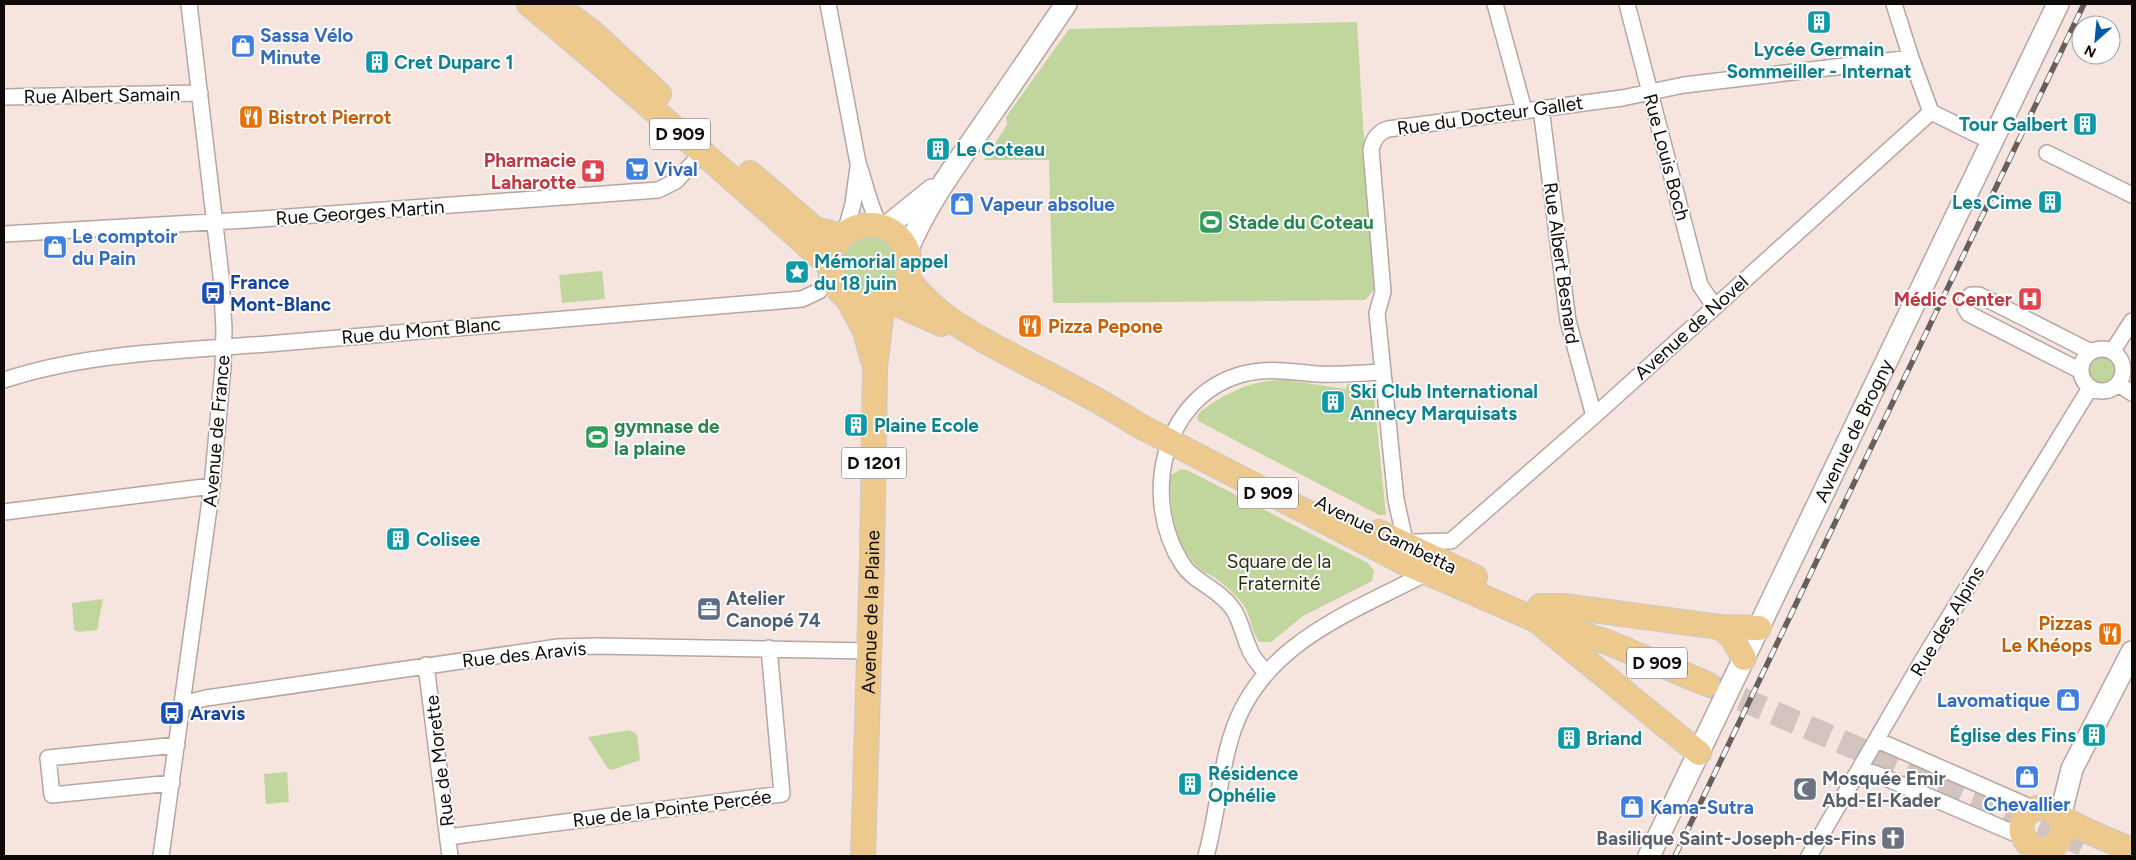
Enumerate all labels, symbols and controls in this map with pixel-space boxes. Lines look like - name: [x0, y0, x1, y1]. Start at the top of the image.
- building icon: Lycée Germain Sommeiller - Internat: [1806, 9, 1832, 35]
- north arrow: [2071, 15, 2121, 65]
- place label: Sassa Vélo Minute: [260, 24, 353, 69]
- shop icon: Sassa Vélo Minute: [230, 33, 256, 59]
- place label: Lycée Germain Sommeiller - Internat: [1726, 38, 1912, 83]
- text: N: [2082, 41, 2099, 61]
- building icon: Cret Duparc 1: [364, 49, 390, 75]
- place label: Cret Duparc 1: [394, 51, 513, 74]
- street label: Rue Albert Samain: [23, 83, 181, 108]
- street label: Rue du Docteur Gallet: [1396, 91, 1585, 140]
- street label: Rue Louis Boch: [1639, 91, 1695, 223]
- restaurant icon: Bistrot Pierrot: [238, 104, 264, 130]
- place label: Bistrot Pierrot: [268, 106, 392, 129]
- building icon: Tour Galbert: [2072, 111, 2098, 137]
- place label: Tour Galbert: [1959, 113, 2068, 136]
- road number: D 909: [650, 118, 710, 150]
- building icon: Le Coteau: [925, 136, 951, 162]
- place label: Le Coteau: [956, 138, 1045, 161]
- place label: Pharmacie Laharotte: [484, 149, 576, 194]
- supermarket icon: Vival: [624, 156, 650, 182]
- pharmacy icon: Pharmacie Laharotte: [580, 158, 606, 184]
- place label: Vival: [654, 158, 698, 181]
- street label: Rue Albert Besnard: [1539, 181, 1584, 345]
- building icon: Les Cime: [2037, 189, 2063, 215]
- shop icon: Vapeur absolue: [949, 191, 975, 217]
- place label: Les Cime: [1952, 191, 2032, 214]
- place label: Vapeur absolue: [980, 193, 1115, 216]
- street label: Rue Georges Martin: [275, 195, 445, 230]
- sports icon: Stade du Coteau: [1198, 209, 1224, 235]
- place label: Stade du Coteau: [1228, 211, 1374, 234]
- place label: Le comptoir du Pain: [72, 225, 177, 270]
- shop icon: Le comptoir du Pain: [42, 234, 68, 260]
- place label: Mémorial appel du 18 juin: [814, 250, 948, 295]
- place icon: Mémorial appel du 18 juin: [784, 259, 810, 285]
- street label: Avenue de Novel: [1630, 270, 1753, 384]
- place label: France Mont-Blanc: [230, 271, 331, 316]
- bus stop icon: France Mont-Blanc: [200, 280, 226, 306]
- hospital icon: Médic Center: [2017, 286, 2043, 312]
- place label: Médic Center: [1894, 288, 2012, 311]
- street label: Rue du Mont Blanc: [340, 312, 502, 349]
- restaurant icon: Pizza Pepone: [1017, 313, 1043, 339]
- place label: Pizza Pepone: [1048, 315, 1163, 338]
- street label: Avenue de France: [198, 354, 235, 508]
- street label: Avenue de Brogny: [1810, 355, 1898, 506]
- place label: Ski Club International Annecy Marquisats: [1350, 380, 1538, 425]
- building icon: Ski Club International Annecy Marquisats: [1320, 389, 1346, 415]
- building icon: Plaine Ecole: [843, 412, 869, 438]
- place label: Plaine Ecole: [874, 414, 979, 437]
- place label: gymnase de la plaine: [614, 415, 720, 460]
- sports icon: gymnase de la plaine: [584, 424, 610, 450]
- road number: D 1201: [842, 448, 906, 478]
- road number: D 909: [1238, 478, 1298, 508]
- street label: Avenue Gambetta: [1311, 490, 1460, 579]
- building icon: Colisee: [385, 526, 411, 552]
- place label: Colisee: [416, 528, 481, 551]
- street label: Avenue de la Plaine: [857, 530, 884, 694]
- park label: Square de la Fraternité: [1227, 550, 1331, 595]
- street label: Rue des Alpins: [1905, 562, 1989, 681]
- place label: Atelier Canopé 74: [726, 587, 821, 632]
- office icon: Atelier Canopé 74: [696, 596, 722, 622]
- place label: Pizzas Le Khéops: [2001, 612, 2092, 657]
- restaurant icon: Pizzas Le Khéops: [2097, 621, 2123, 647]
- street label: Rue des Aravis: [461, 637, 587, 672]
- road number: D 909: [1627, 648, 1687, 678]
- shop icon: Lavomatique: [2055, 687, 2081, 713]
- place label: Lavomatique: [1937, 689, 2050, 712]
- street label: Rue de Morette: [420, 694, 459, 828]
- bus stop icon: Aravis: [159, 700, 185, 726]
- place label: Aravis: [190, 702, 245, 725]
- building icon: Église des Fins: [2081, 722, 2107, 748]
- place label: Église des Fins: [1949, 724, 2076, 747]
- building icon: Briand: [1556, 725, 1582, 751]
- place label: Briand: [1586, 727, 1642, 750]
- place label: Résidence Ophélie: [1208, 762, 1299, 807]
- shop icon: Chevallier: [2014, 764, 2040, 790]
- place label: Mosquée Emir Abd-El-Kader: [1822, 767, 1946, 812]
- building icon: Résidence Ophélie: [1177, 771, 1203, 797]
- mosque icon: Mosquée Emir Abd-El-Kader: [1792, 776, 1818, 802]
- street label: Rue de la Pointe Percée: [571, 785, 773, 832]
- place label: Chevallier: [1983, 793, 2071, 816]
- shop icon: Kama-Sutra: [1619, 794, 1645, 820]
- place label: Kama-Sutra: [1650, 796, 1754, 819]
- church icon: Basilique Saint-Joseph-des-Fins: [1880, 825, 1906, 851]
- place label: Basilique Saint-Joseph-des-Fins: [1596, 827, 1876, 850]

